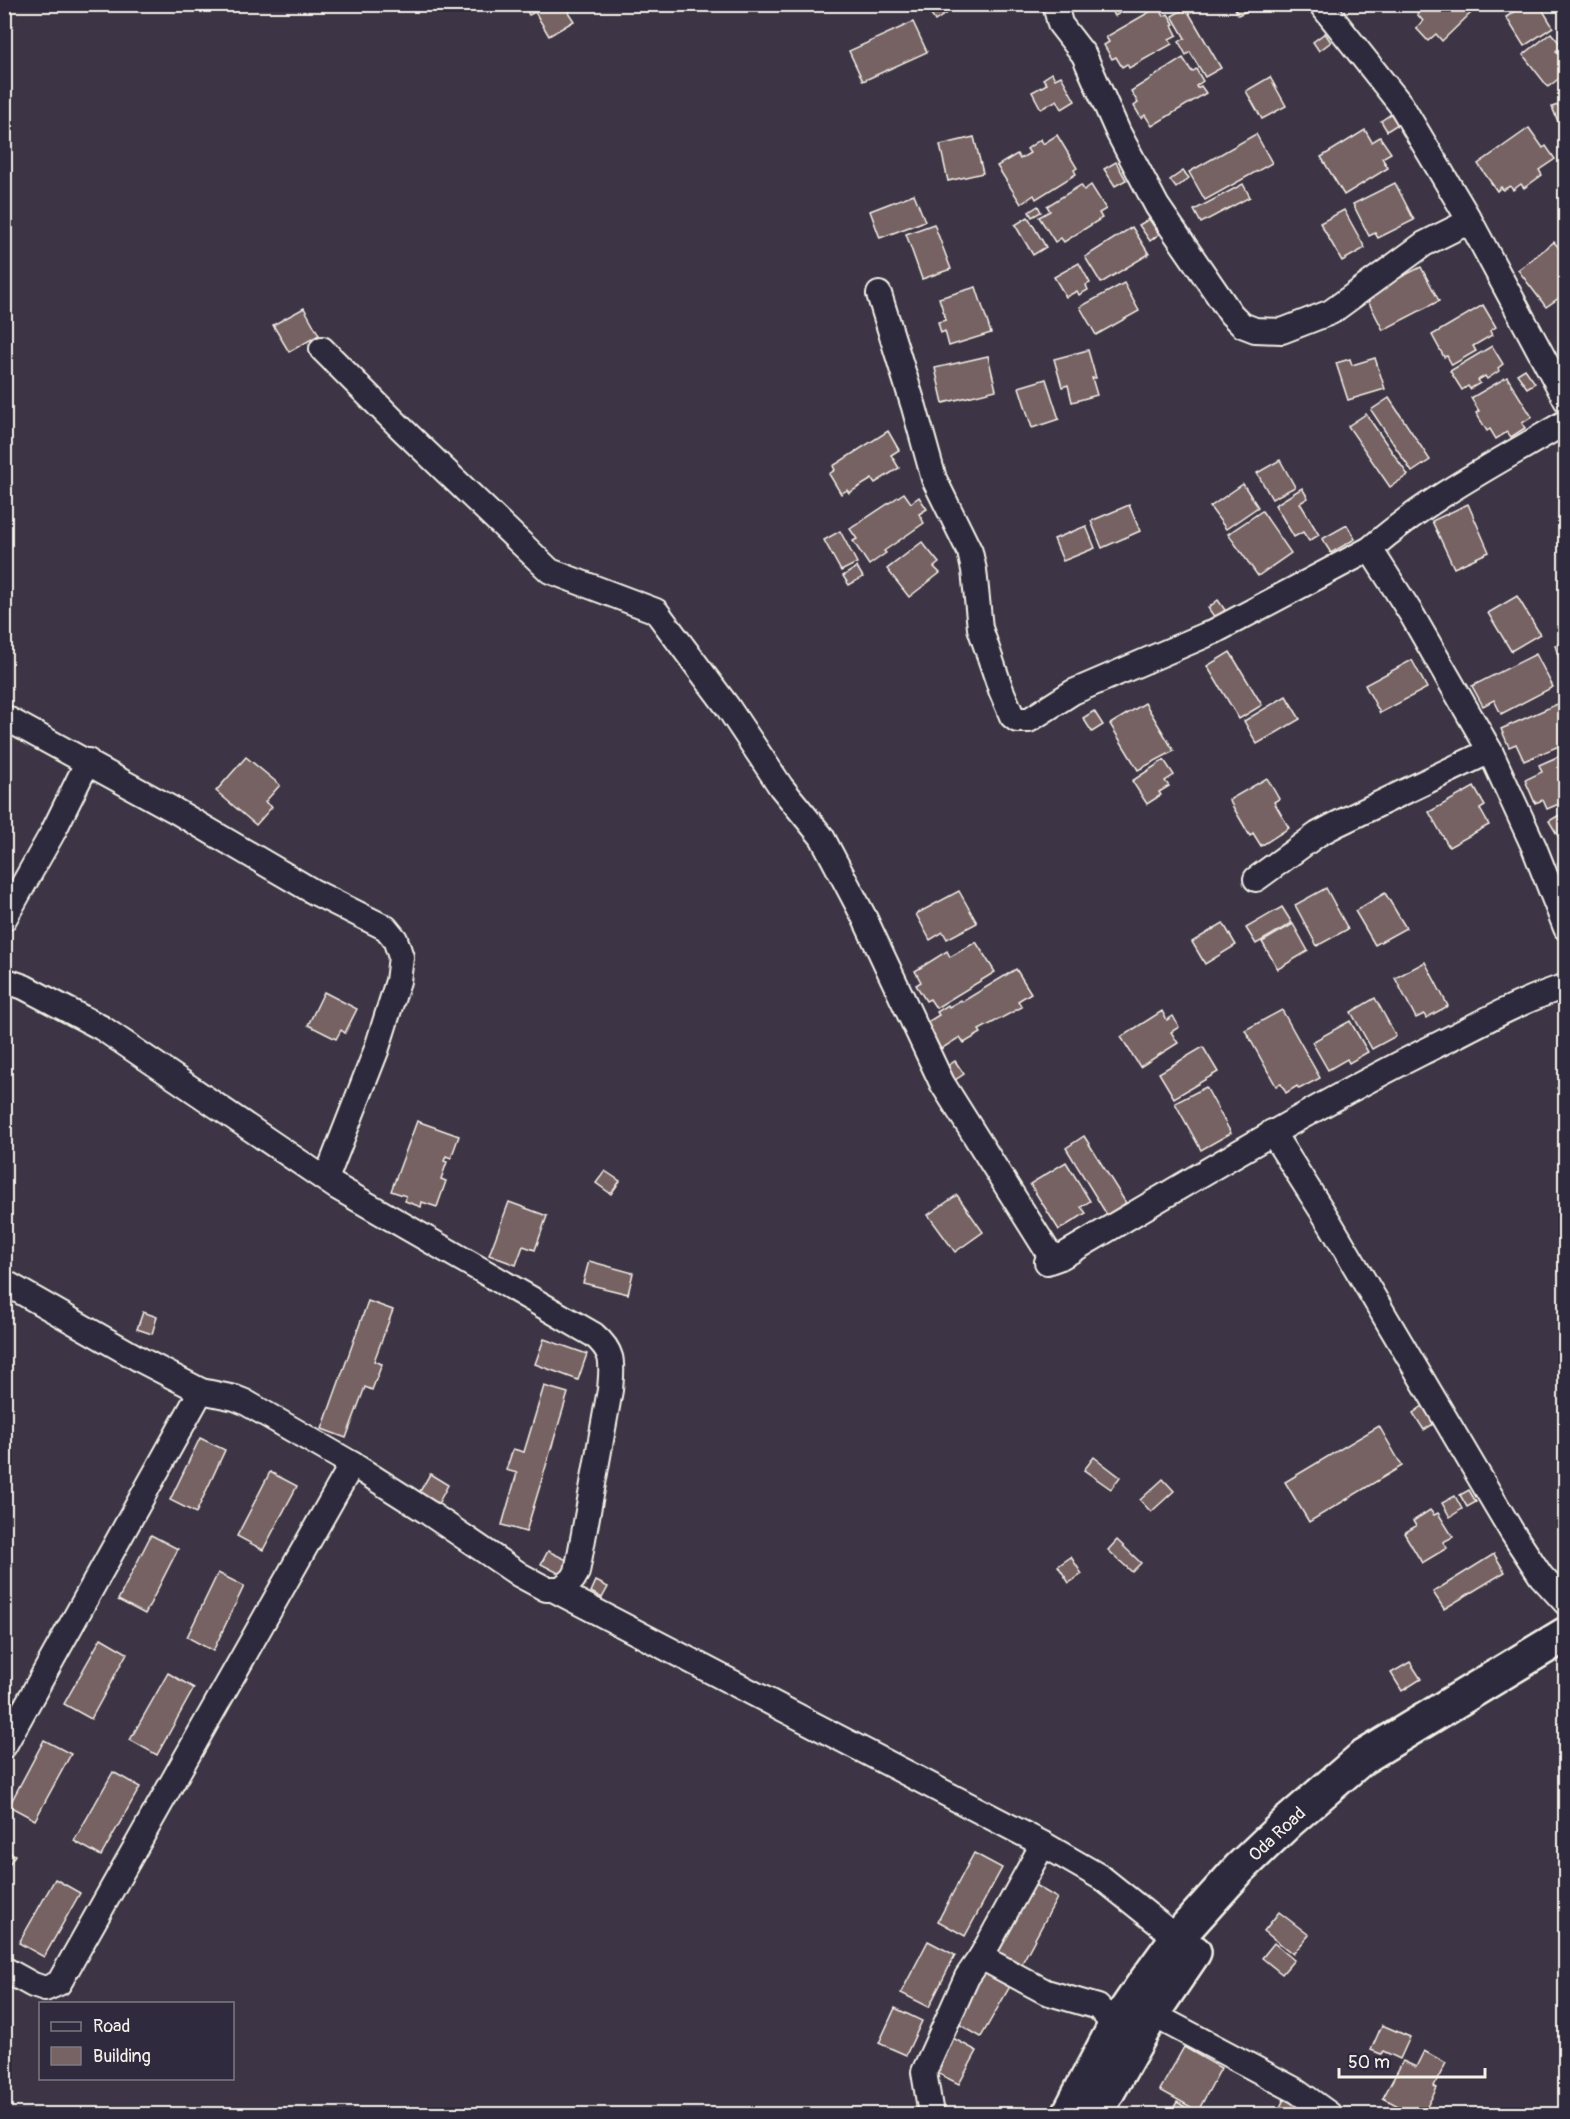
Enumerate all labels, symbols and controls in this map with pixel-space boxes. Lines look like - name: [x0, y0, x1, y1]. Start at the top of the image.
- street label: Oda Road: [1244, 1802, 1311, 1867]
- legend: [39, 2002, 234, 2080]
- text: Road: [93, 2015, 130, 2038]
- scale bar: [1339, 2041, 1484, 2079]
- text: Building: [93, 2045, 151, 2068]
- text: 50 m: [1348, 2051, 1390, 2074]

